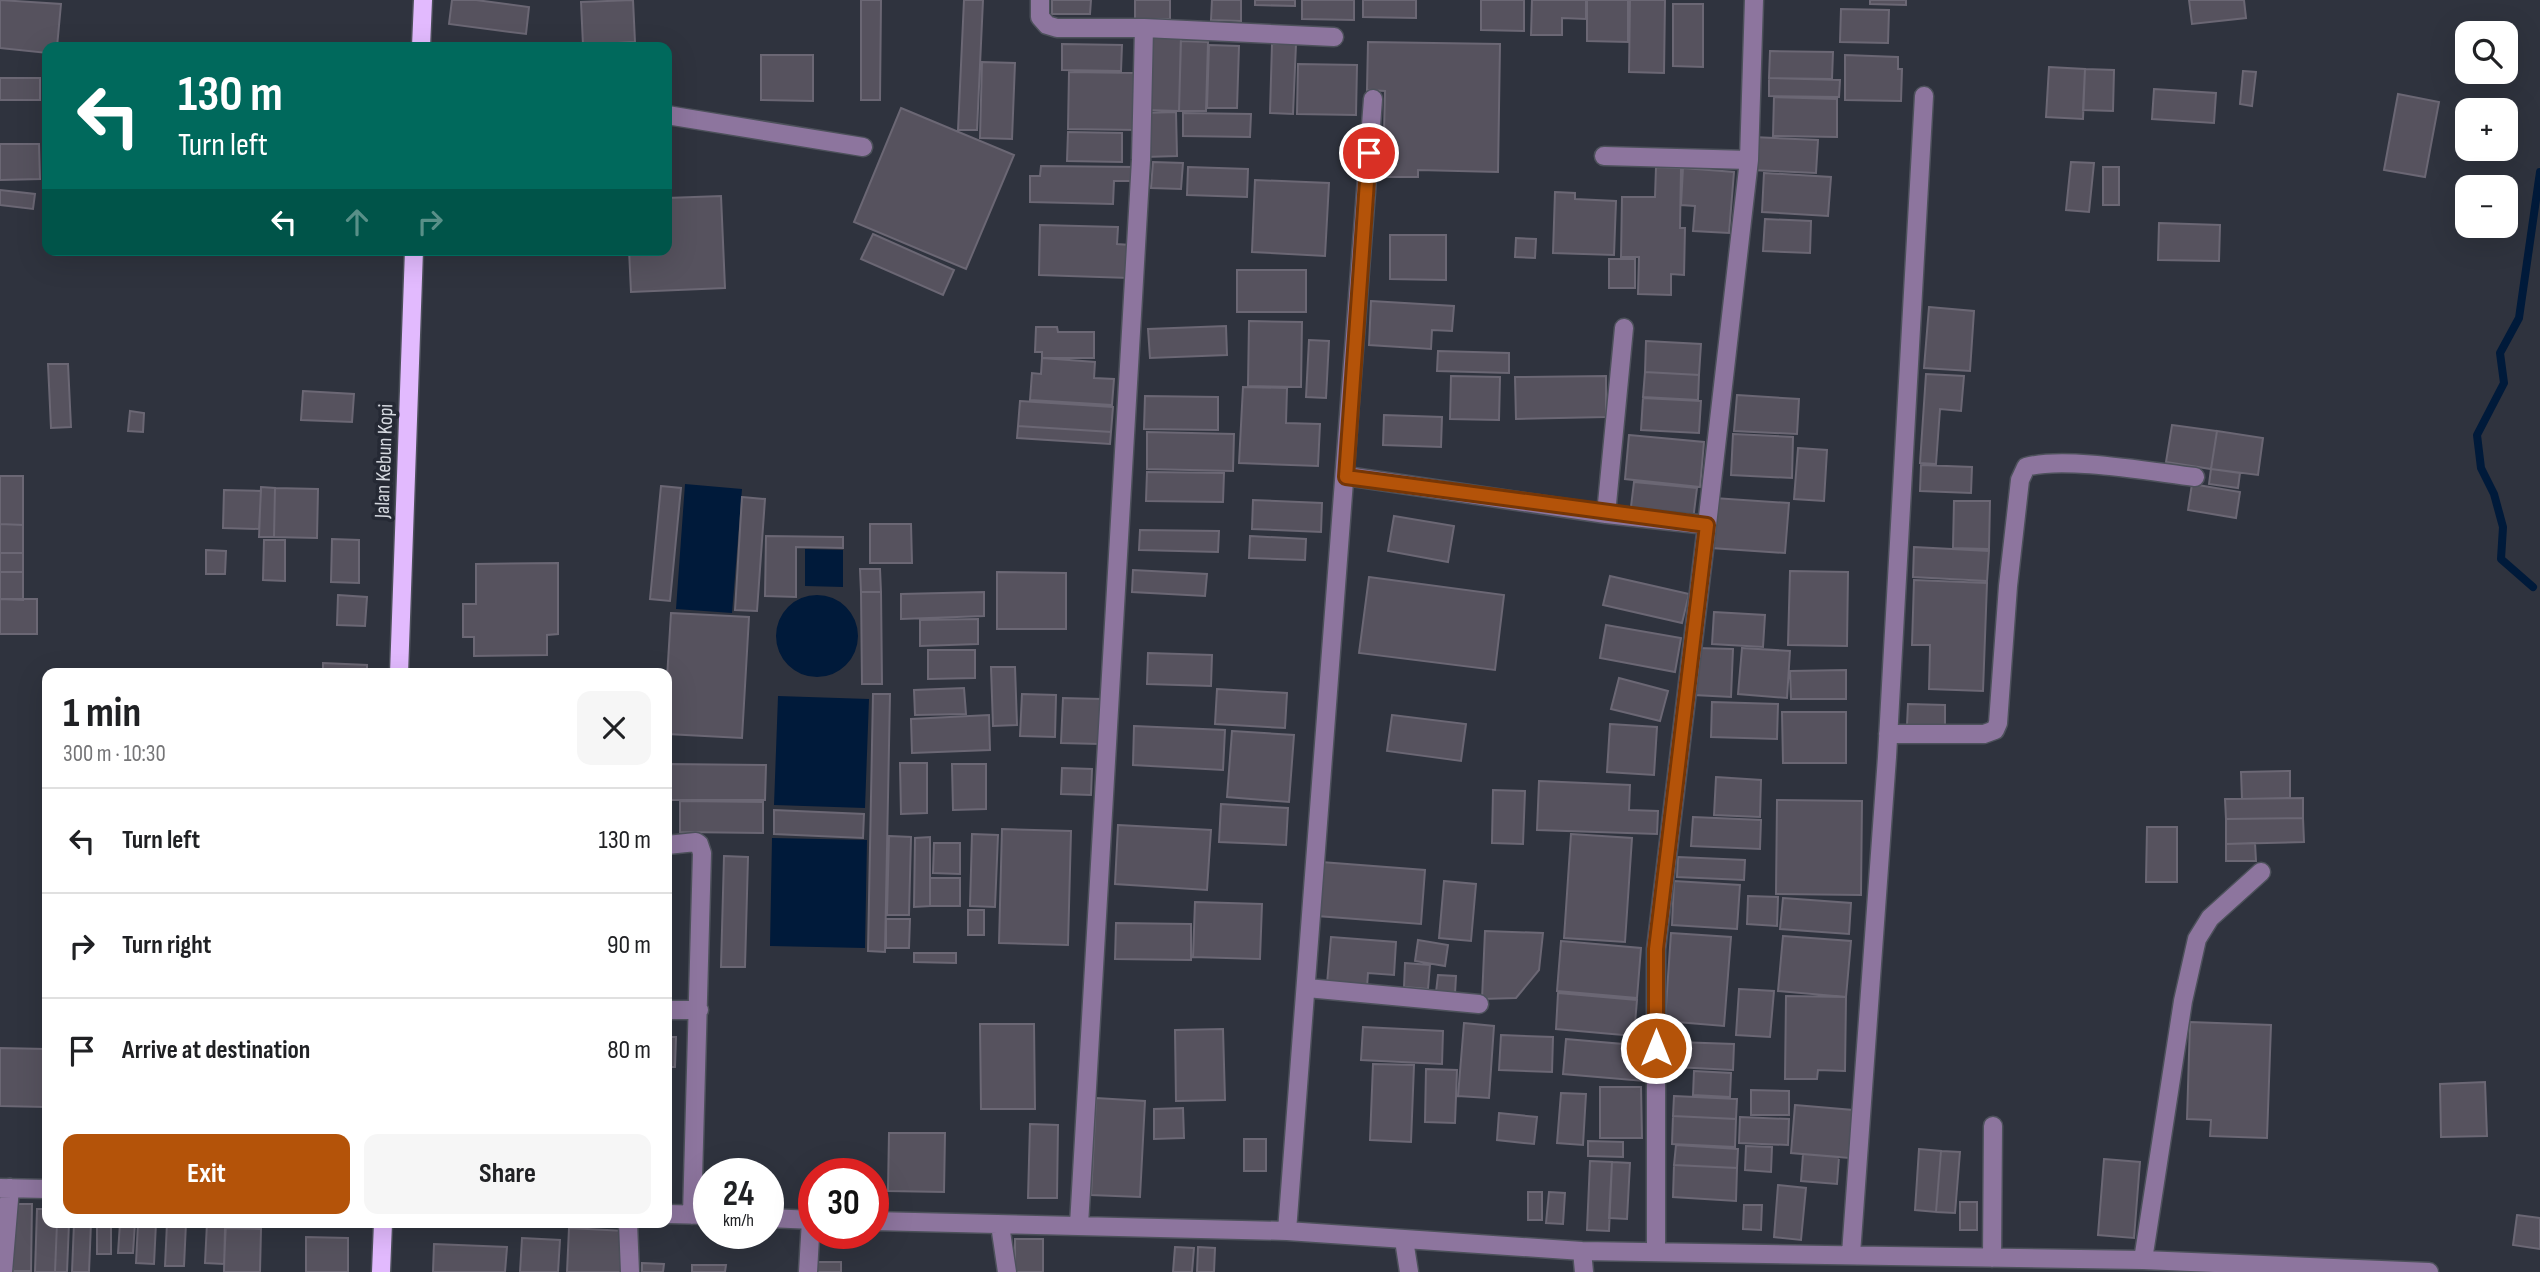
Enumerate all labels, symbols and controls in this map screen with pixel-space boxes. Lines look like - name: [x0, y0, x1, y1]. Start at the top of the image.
- map controls: [2455, 21, 2518, 238]
- button: search: [2455, 21, 2518, 84]
- text: 130 m: [178, 66, 283, 125]
- icon: left: [63, 70, 154, 161]
- button: +: [2455, 98, 2518, 161]
- pin: [1339, 123, 1399, 183]
- text: Turn left: [178, 126, 268, 165]
- icon: arrive: [1350, 134, 1388, 172]
- button: −: [2455, 175, 2518, 238]
- icon: left: [265, 203, 303, 241]
- icon: ahead: [338, 203, 376, 241]
- icon: right: [411, 203, 449, 241]
- street label: Jalan Kebun Kopi: [369, 403, 398, 520]
- text: 1 min: [63, 688, 141, 739]
- button: close: [577, 691, 651, 765]
- text: 300 m · 10:30: [63, 740, 166, 768]
- icon: left: [63, 822, 101, 860]
- text: Turn left: [122, 825, 200, 856]
- text: 130 m: [599, 825, 651, 856]
- icon: right: [63, 927, 101, 965]
- text: Turn right: [122, 930, 211, 961]
- text: 90 m: [607, 930, 651, 961]
- position arrow: [1619, 1011, 1693, 1085]
- icon: arrive: [63, 1032, 101, 1070]
- text: Arrive at destination: [122, 1035, 310, 1066]
- text: 80 m: [607, 1035, 651, 1066]
- button: Exit: [63, 1134, 350, 1214]
- button: Share: [364, 1134, 651, 1214]
- speed limit sign: 30: [798, 1158, 889, 1249]
- text: 24: [723, 1173, 754, 1216]
- text: km/h: [723, 1210, 754, 1231]

